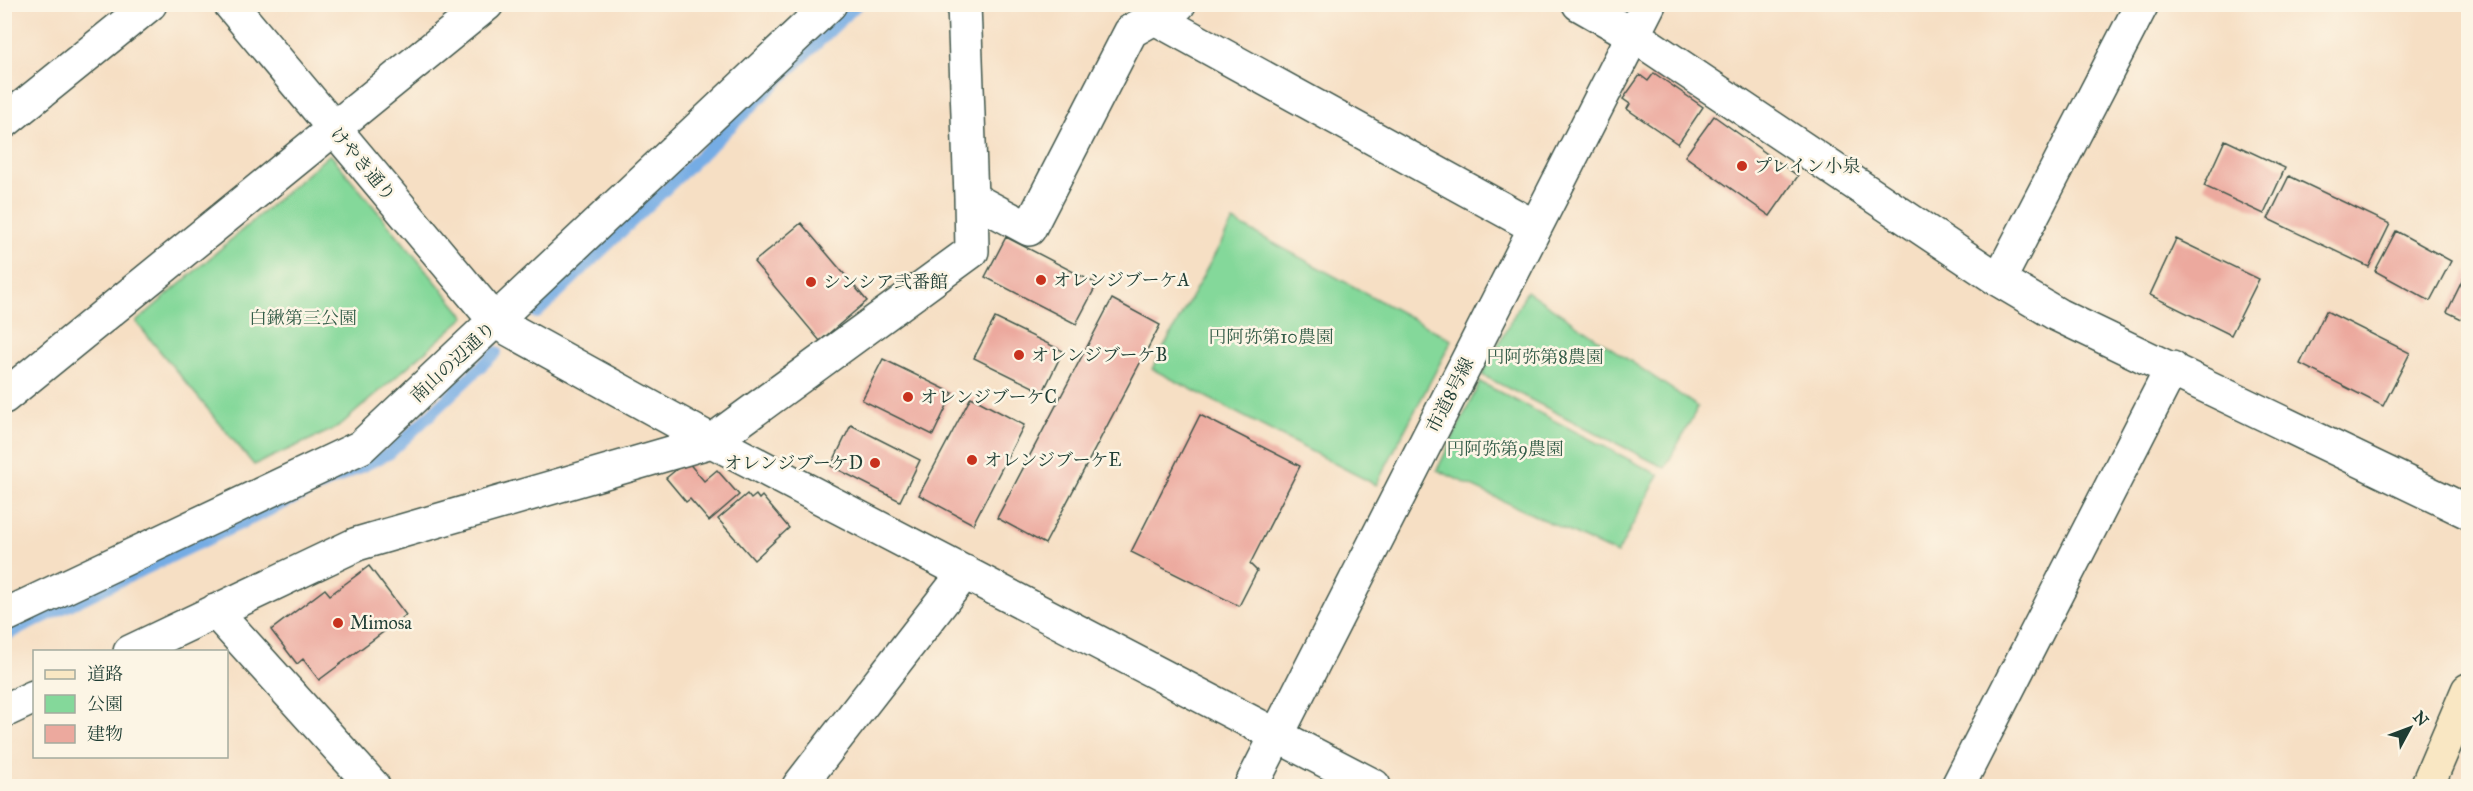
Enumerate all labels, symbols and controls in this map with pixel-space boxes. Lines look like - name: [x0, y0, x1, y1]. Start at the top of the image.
- street label: けやき通り: [326, 122, 400, 206]
- place label: プレイン小泉: [1754, 155, 1860, 177]
- marker: プレイン小泉: [1735, 159, 1749, 173]
- place label: オレンジブーケA: [1053, 269, 1190, 291]
- place label: シンシア弐番館: [823, 271, 948, 293]
- marker: オレンジブーケA: [1034, 273, 1048, 287]
- marker: シンシア弐番館: [804, 275, 818, 289]
- park label: 白鍬第三公園: [249, 307, 357, 329]
- street label: 南山の辺通り: [406, 317, 500, 407]
- park label: 円阿弥第10農園: [1208, 326, 1334, 348]
- place label: オレンジブーケB: [1031, 344, 1167, 366]
- park label: 円阿弥第8農園: [1486, 346, 1604, 368]
- marker: オレンジブーケB: [1012, 348, 1026, 362]
- street label: 市道8号線: [1422, 354, 1478, 436]
- place label: オレンジブーケC: [920, 386, 1057, 408]
- marker: オレンジブーケC: [901, 390, 915, 404]
- park label: 円阿弥第9農園: [1446, 438, 1564, 460]
- place label: オレンジブーケE: [984, 449, 1122, 471]
- place label: オレンジブーケD: [724, 452, 863, 474]
- marker: オレンジブーケE: [965, 453, 979, 467]
- marker: オレンジブーケD: [868, 456, 882, 470]
- place label: Mimosa: [350, 612, 412, 634]
- marker: Mimosa: [331, 616, 345, 630]
- legend: [33, 650, 228, 758]
- text: 道路: [87, 663, 123, 685]
- text: 公園: [87, 693, 123, 715]
- north arrow: [2380, 698, 2440, 758]
- text: N: [2409, 707, 2433, 730]
- text: 建物: [87, 723, 123, 745]

